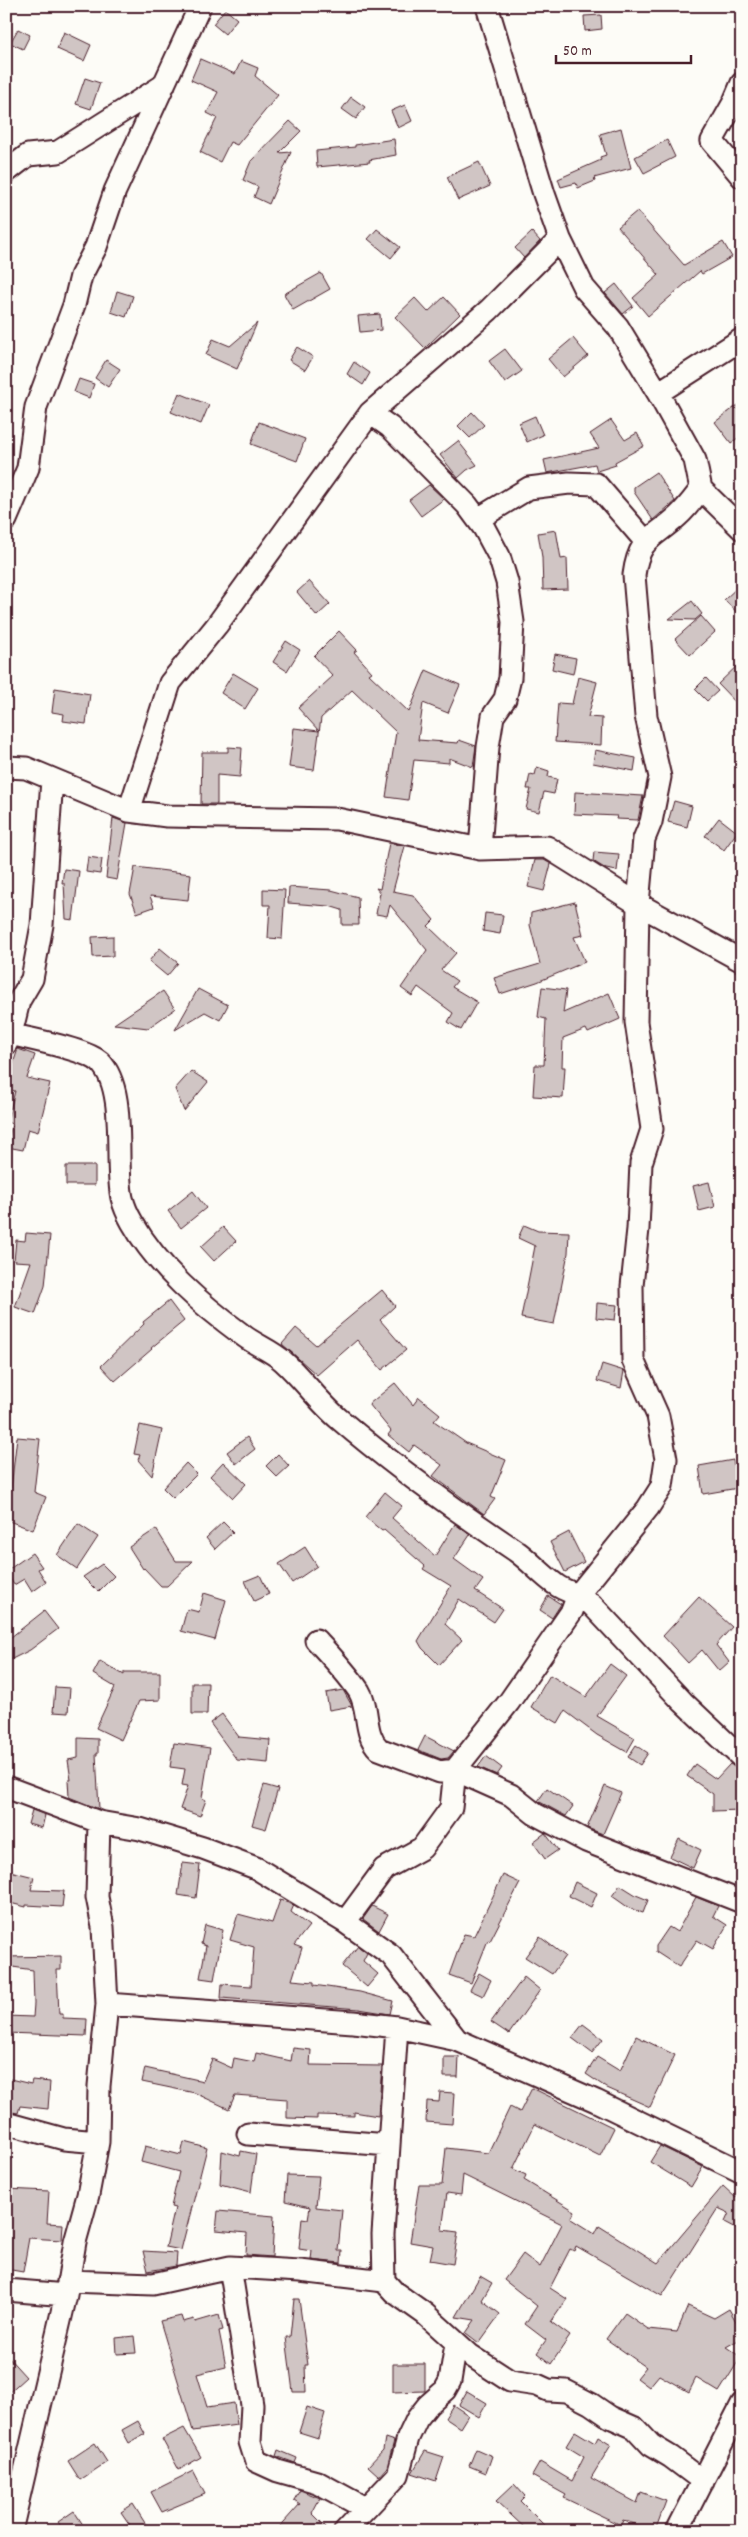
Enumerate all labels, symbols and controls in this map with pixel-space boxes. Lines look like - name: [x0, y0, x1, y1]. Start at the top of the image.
- scale bar: [556, 32, 690, 64]
- text: 50 m: [563, 41, 592, 63]

